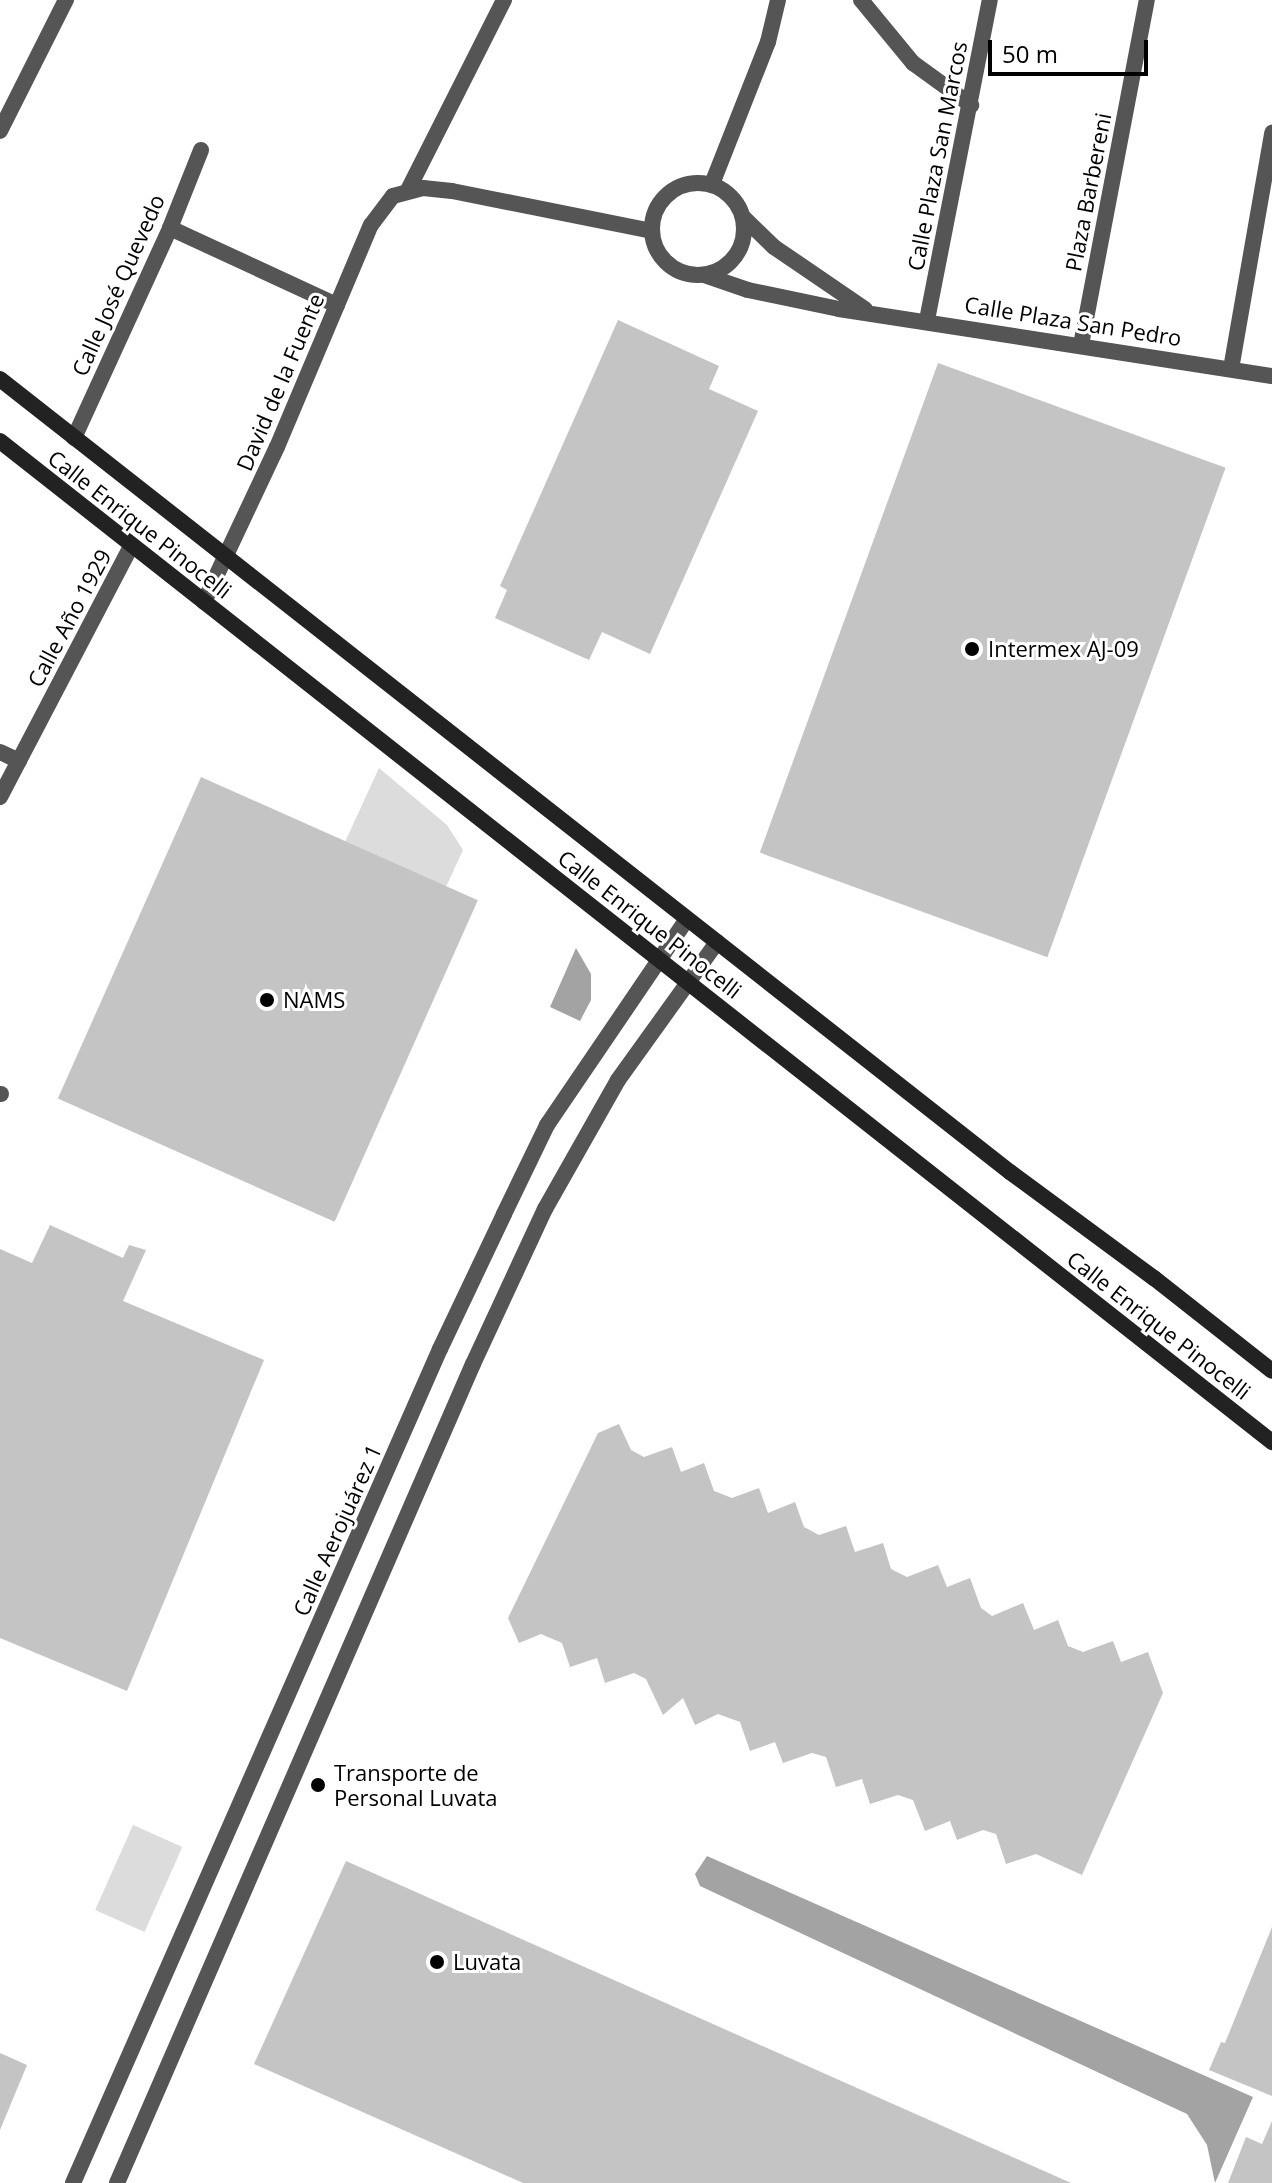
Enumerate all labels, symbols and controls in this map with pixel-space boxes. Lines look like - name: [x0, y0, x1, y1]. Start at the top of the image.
- scale bar: [992, 24, 1152, 74]
- text: 50 m: [1002, 37, 1058, 70]
- street label: Calle Plaza San Marcos: [902, 39, 972, 273]
- street label: Plaza Barbereni: [1060, 111, 1116, 273]
- street label: Calle José Quevedo: [66, 190, 170, 380]
- street label: David de la Fuente: [231, 289, 329, 475]
- street label: Calle Plaza San Pedro: [963, 291, 1183, 351]
- street label: Calle Enrique Pinocelli: [43, 444, 237, 604]
- street label: Calle Año 1929: [22, 545, 116, 691]
- place label: Intermex AJ-09: [988, 636, 1139, 662]
- marker: Intermex AJ-09: [963, 640, 981, 658]
- street label: Calle Enrique Pinocelli: [553, 844, 747, 1004]
- place label: NAMS: [283, 987, 345, 1013]
- marker: NAMS: [258, 991, 276, 1009]
- street label: Calle Enrique Pinocelli: [1062, 1245, 1256, 1405]
- street label: Calle Aerojuárez 1: [287, 1440, 387, 1620]
- place label: Transporte de Personal Luvata: [334, 1759, 498, 1810]
- marker: Transporte de Personal Luvata: [309, 1776, 327, 1794]
- place label: Luvata: [453, 1949, 521, 1975]
- marker: Luvata: [428, 1953, 446, 1971]

